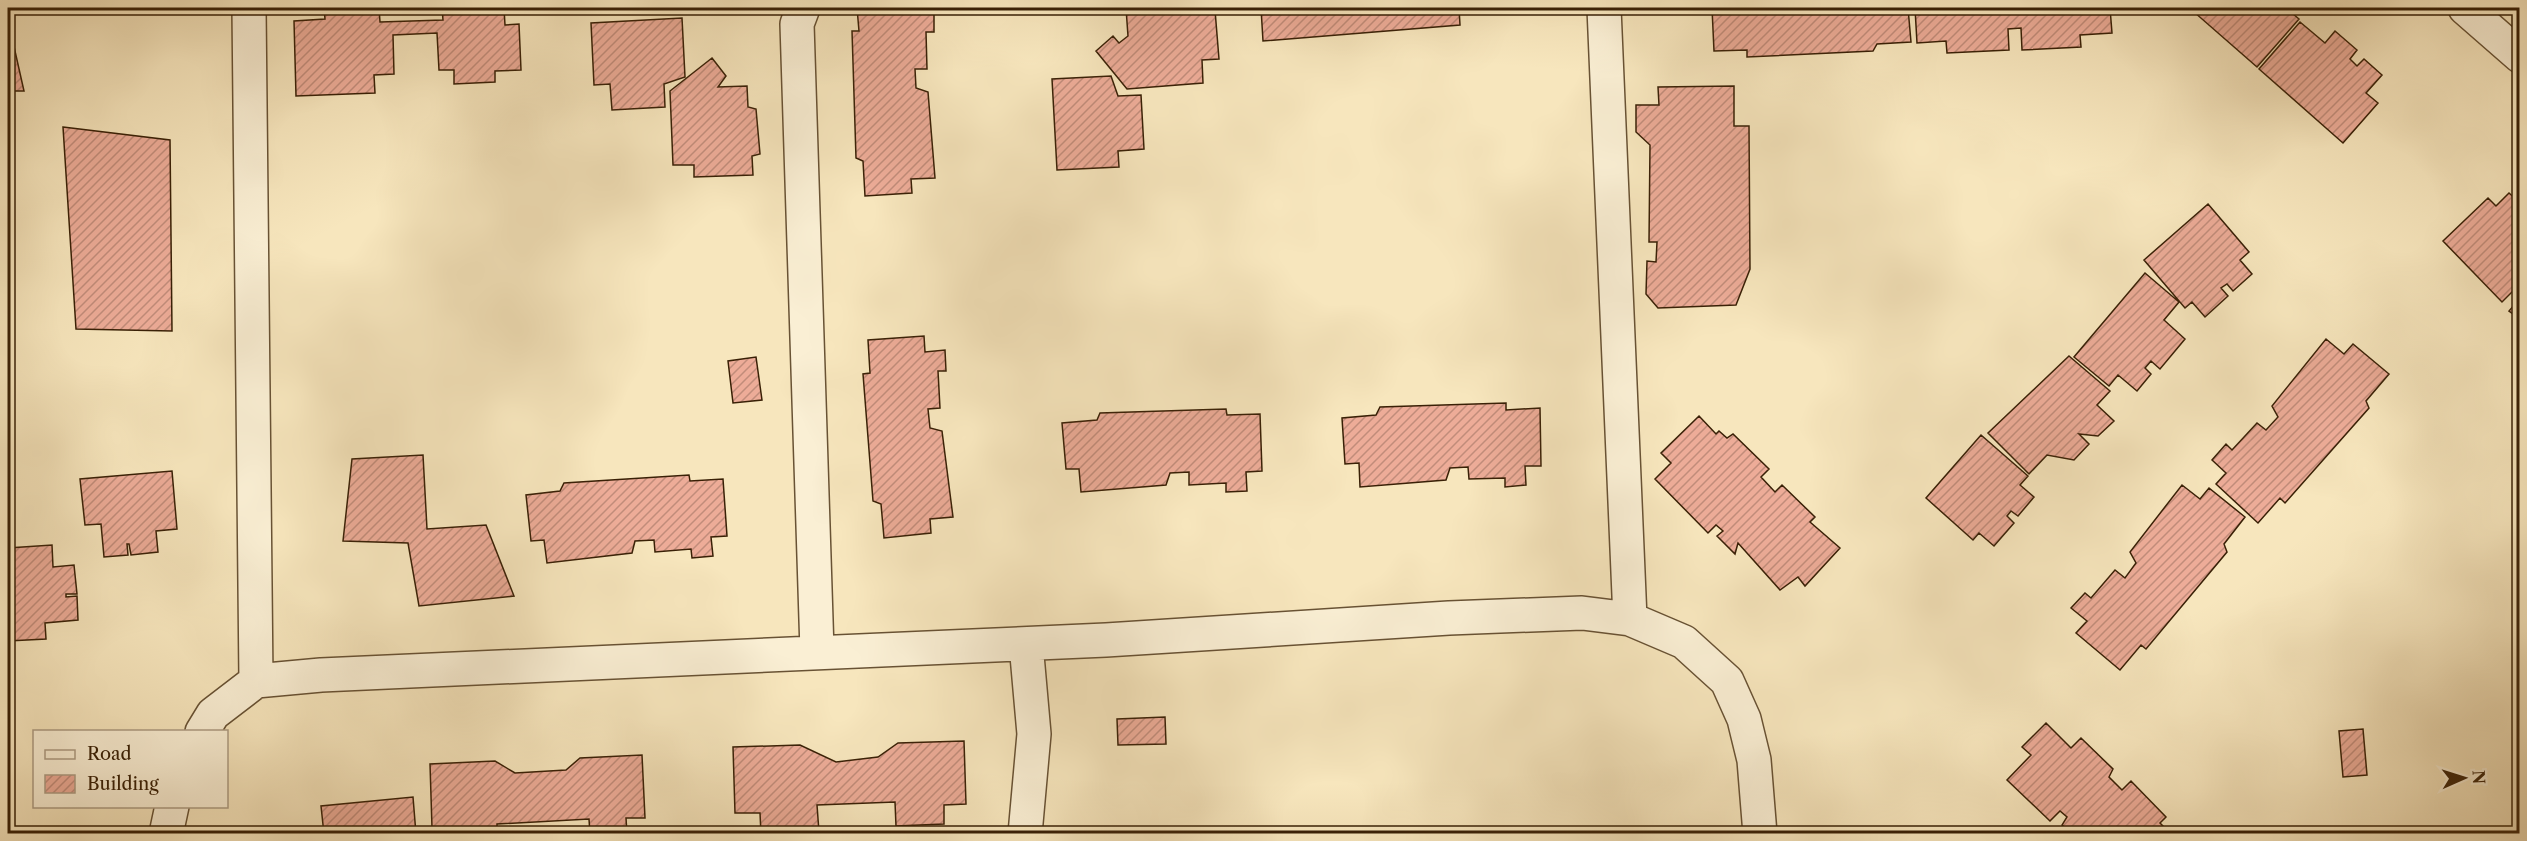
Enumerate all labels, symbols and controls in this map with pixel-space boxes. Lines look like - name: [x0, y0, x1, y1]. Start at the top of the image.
- legend: [33, 730, 228, 808]
- text: Road: [87, 743, 132, 765]
- north arrow: [2434, 748, 2494, 808]
- text: N: [2469, 770, 2489, 785]
- text: Building: [87, 773, 159, 795]

